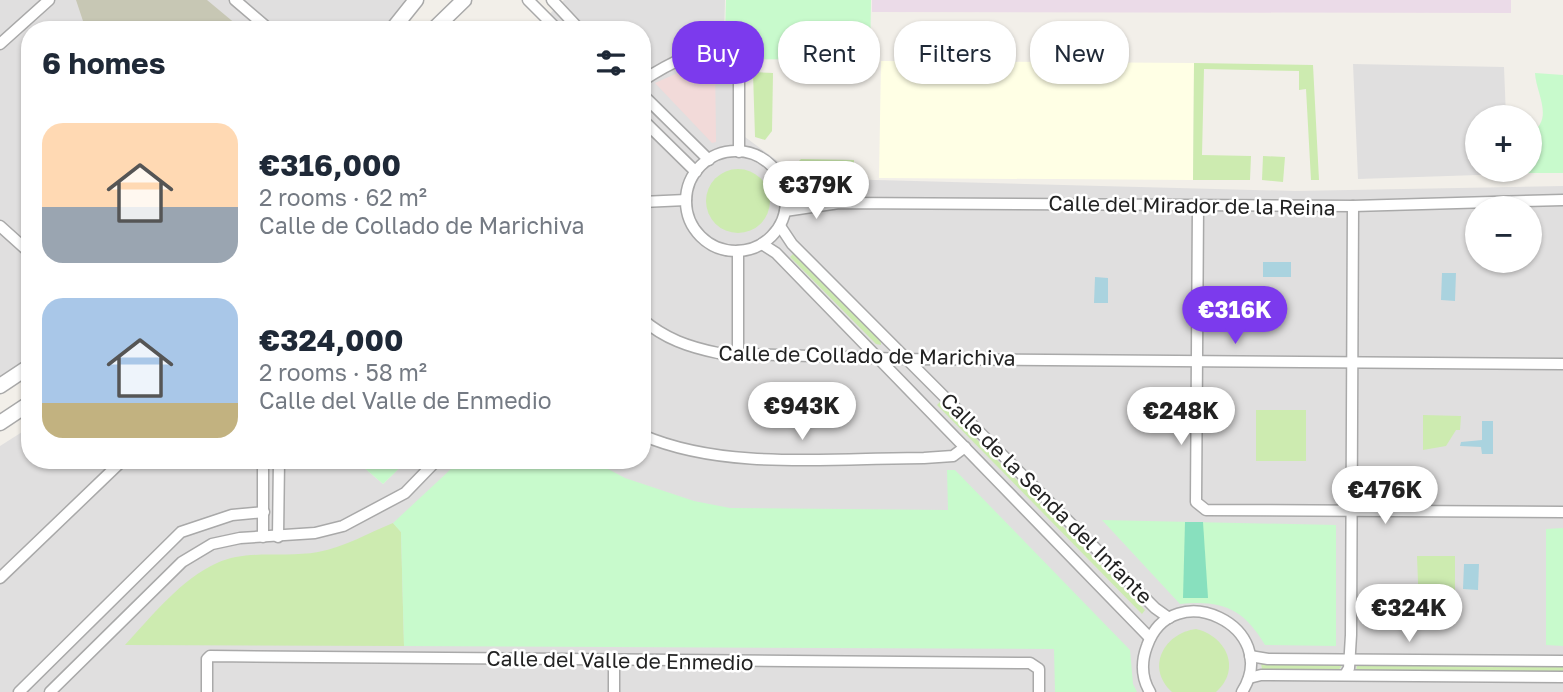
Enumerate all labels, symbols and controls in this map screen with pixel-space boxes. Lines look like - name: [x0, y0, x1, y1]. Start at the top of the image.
- chip: Buy: [672, 21, 764, 84]
- chip: Rent: [778, 21, 880, 84]
- chip: Filters: [894, 21, 1016, 84]
- chip: New: [1030, 21, 1129, 84]
- icon: filters: [592, 44, 630, 82]
- text: 6 homes: [42, 45, 165, 81]
- map controls: [1465, 105, 1542, 273]
- button: +: [1465, 105, 1542, 182]
- text: €316,000: [259, 147, 401, 183]
- icon: home: [98, 151, 182, 235]
- pin: €379K: [767, 162, 865, 221]
- text: €379K: [779, 170, 853, 198]
- text: 2 rooms · 62 m²: [259, 183, 427, 211]
- street label: Calle del Mirador de la Reina: [1048, 189, 1336, 221]
- button: −: [1465, 196, 1542, 273]
- text: Calle de Collado de Marichiva: [259, 211, 584, 239]
- pin: €316K: [1186, 286, 1284, 346]
- text: €316K: [1198, 295, 1272, 323]
- text: €324,000: [259, 322, 404, 358]
- icon: home: [98, 326, 182, 410]
- street label: Calle de Collado de Marichiva: [718, 339, 1016, 371]
- text: 2 rooms · 58 m²: [259, 358, 427, 386]
- pin: €943K: [753, 382, 851, 442]
- text: Calle del Valle de Enmedio: [259, 386, 552, 414]
- street label: Calle de la Senda del Infante: [936, 387, 1158, 609]
- pin: €248K: [1132, 388, 1230, 447]
- text: €943K: [764, 391, 840, 419]
- text: €248K: [1143, 396, 1219, 424]
- pin: €476K: [1336, 466, 1434, 526]
- text: €476K: [1348, 475, 1422, 503]
- pin: €324K: [1360, 584, 1458, 644]
- text: €324K: [1371, 593, 1447, 621]
- street label: Calle del Valle de Enmedio: [486, 645, 754, 675]

